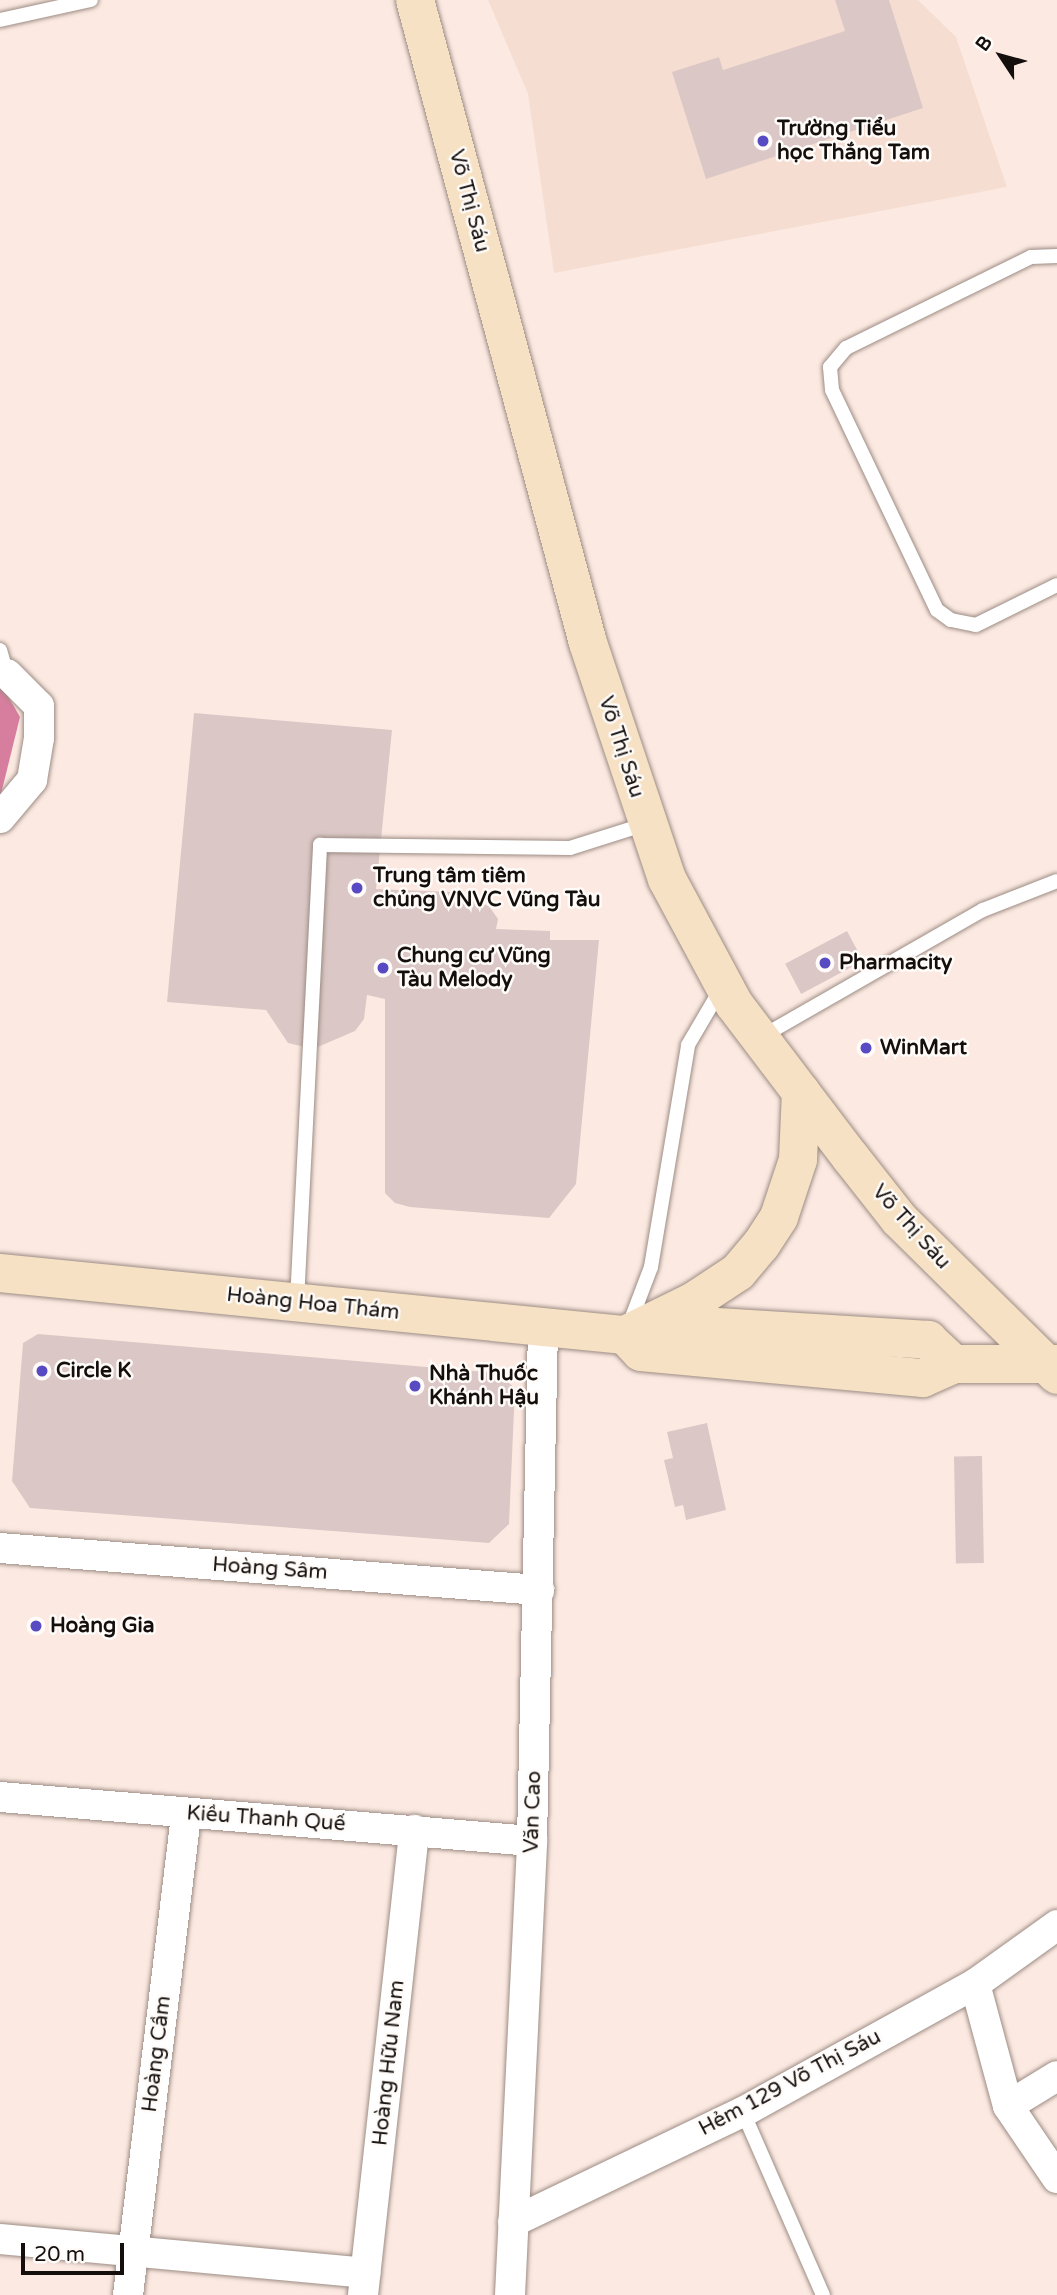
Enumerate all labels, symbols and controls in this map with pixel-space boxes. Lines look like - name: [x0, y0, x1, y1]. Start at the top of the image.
- north arrow: [966, 21, 1036, 91]
- text: B: [971, 32, 997, 55]
- place label: Trường Tiểu học Thắng Tam: [777, 116, 930, 166]
- marker: Trường Tiểu học Thắng Tam: [755, 133, 771, 149]
- street label: Võ Thị Sáu: [443, 147, 495, 255]
- street label: Võ Thị Sáu: [593, 693, 649, 801]
- place label: Trung tâm tiêm chủng VNVC Vũng Tàu: [373, 863, 601, 913]
- marker: Trung tâm tiêm chủng VNVC Vũng Tàu: [347, 878, 367, 898]
- place label: Chung cư Vũng Tàu Melody: [397, 943, 551, 993]
- place label: Pharmacity: [839, 950, 952, 976]
- marker: Pharmacity: [817, 955, 833, 971]
- marker: Chung cư Vũng Tàu Melody: [375, 960, 391, 976]
- place label: WinMart: [880, 1035, 967, 1061]
- marker: WinMart: [858, 1040, 874, 1056]
- street label: Võ Thị Sáu: [866, 1179, 956, 1275]
- street label: Hoàng Hoa Thám: [225, 1282, 401, 1326]
- place label: Circle K: [56, 1358, 131, 1384]
- place label: Nhà Thuốc Khánh Hậu: [429, 1361, 539, 1411]
- marker: Circle K: [34, 1363, 50, 1379]
- marker: Nhà Thuốc Khánh Hậu: [407, 1378, 423, 1394]
- street label: Hoàng Sâm: [211, 1552, 329, 1586]
- place label: Hoàng Gia: [50, 1613, 155, 1639]
- marker: Hoàng Gia: [28, 1618, 44, 1634]
- street label: Văn Cao: [519, 1770, 547, 1854]
- street label: Kiều Thanh Quế: [186, 1801, 346, 1837]
- street label: Hoàng Hữu Nam: [368, 1979, 410, 2147]
- street label: Hoàng Cầm: [137, 1994, 177, 2114]
- street label: Hẻm 129 Võ Thị Sáu: [695, 2024, 885, 2142]
- scale bar: [24, 2228, 128, 2272]
- text: 20 m: [34, 2242, 85, 2267]

